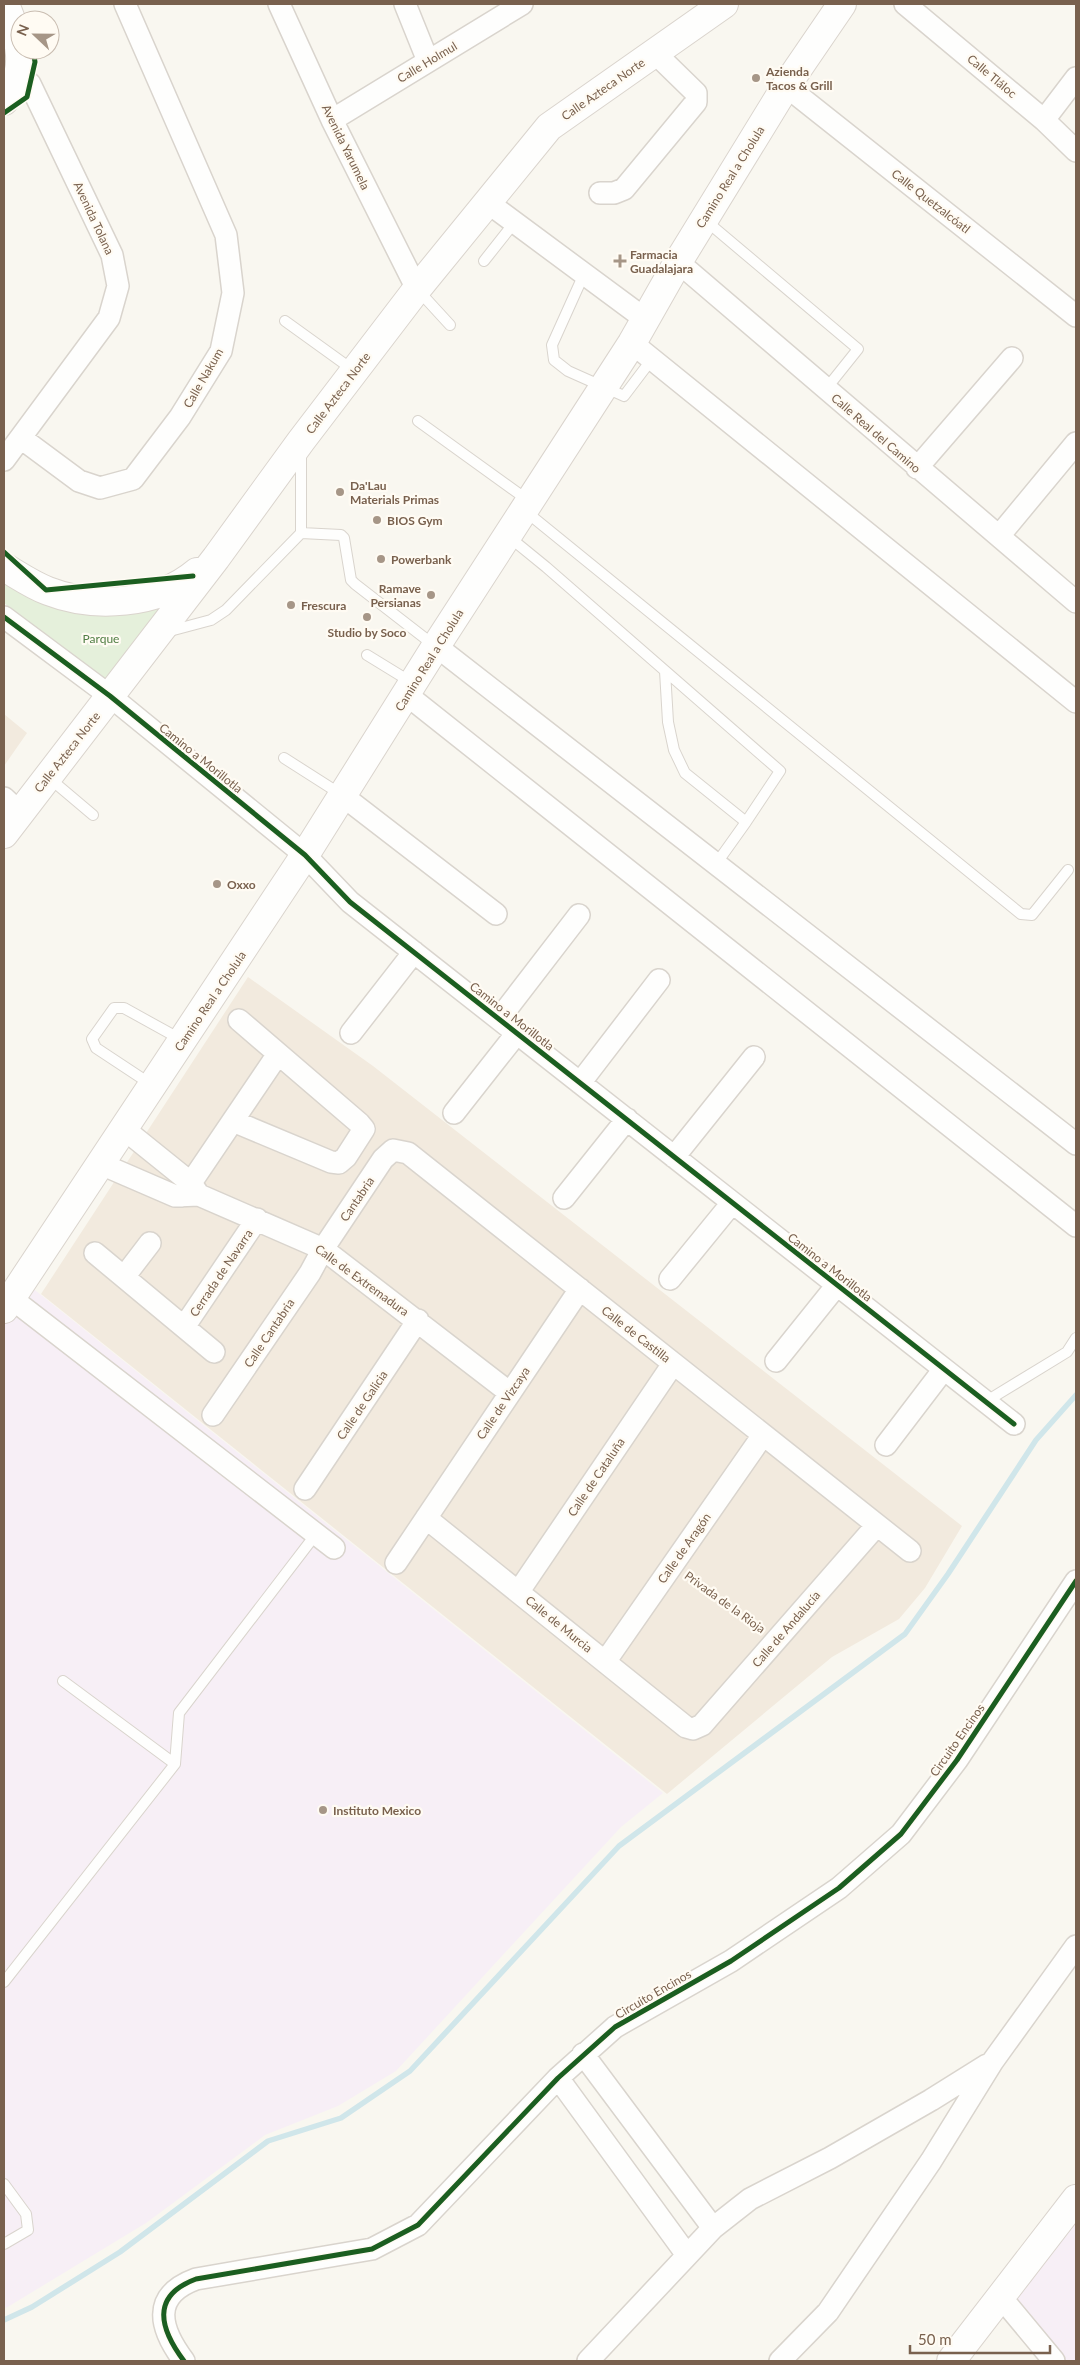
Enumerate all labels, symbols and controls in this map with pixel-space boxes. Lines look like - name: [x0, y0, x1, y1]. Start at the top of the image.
- north arrow: [10, 10, 60, 60]
- text: N: [13, 22, 32, 38]
- street label: Calle Holmul: [394, 38, 460, 86]
- street label: Calle Tláloc: [964, 51, 1020, 101]
- street label: Calle Azteca Norte: [558, 55, 648, 123]
- place label: Azienda Tacos & Grill: [765, 64, 832, 93]
- marker: Azienda Tacos & Grill: [750, 72, 762, 84]
- street label: Avenida Yarumela: [319, 102, 373, 192]
- street label: Camino Real a Cholula: [693, 123, 768, 231]
- street label: Calle Quetzalcóatl: [889, 166, 973, 236]
- street label: Avenida Tolana: [71, 179, 117, 257]
- place label: Farmacia Guadalajara: [630, 247, 693, 276]
- marker: Farmacia Guadalajara: [614, 255, 626, 267]
- street label: Calle Nakum: [180, 345, 226, 411]
- street label: Calle Azteca Norte: [302, 349, 374, 437]
- street label: Calle Real del Camino: [828, 390, 924, 476]
- place label: Da'Lau Materials Primas: [350, 478, 439, 507]
- marker: Da'Lau Materials Primas: [334, 486, 346, 498]
- place label: BIOS Gym: [387, 513, 443, 528]
- marker: BIOS Gym: [371, 514, 383, 526]
- place label: Powerbank: [391, 552, 452, 567]
- marker: Powerbank: [375, 553, 387, 565]
- place label: Ramave Persianas: [370, 581, 422, 610]
- marker: Ramave Persianas: [425, 589, 437, 601]
- place label: Frescura: [301, 598, 346, 613]
- marker: Frescura: [285, 599, 297, 611]
- street label: Camino Real a Cholula: [392, 606, 467, 714]
- marker: Studio by Soco: [361, 611, 373, 623]
- place label: Studio by Soco: [328, 625, 407, 640]
- park label: Parque: [83, 631, 119, 646]
- street label: Calle Azteca Norte: [31, 709, 103, 795]
- street label: Camino a Morillotla: [156, 720, 246, 796]
- place label: Oxxo: [227, 877, 256, 892]
- marker: Oxxo: [211, 878, 223, 890]
- street label: Camino Real a Cholula: [171, 948, 249, 1054]
- street label: Camino a Morillotla: [467, 978, 557, 1054]
- street label: Cantabria: [337, 1174, 377, 1224]
- street label: Cerrada de Navarra: [186, 1226, 256, 1320]
- street label: Camino a Morillotla: [785, 1229, 875, 1305]
- street label: Calle de Extremadura: [312, 1241, 412, 1319]
- street label: Calle Cantabria: [240, 1296, 298, 1370]
- street label: Calle de Castilla: [599, 1302, 673, 1366]
- street label: Calle de Vizcaya: [473, 1364, 533, 1442]
- street label: Calle de Galicia: [333, 1368, 391, 1442]
- street label: Calle de Cataluña: [564, 1435, 628, 1519]
- street label: Calle de Aragón: [654, 1510, 714, 1586]
- street label: Privada de la Rioja: [682, 1568, 768, 1636]
- street label: Calle de Andalucía: [749, 1588, 823, 1670]
- street label: Calle de Murcia: [523, 1592, 595, 1656]
- street label: Circuito Encinos: [926, 1701, 988, 1779]
- place label: Instituto Mexico: [333, 1803, 421, 1818]
- marker: Instituto Mexico: [317, 1804, 329, 1816]
- street label: Circuito Encinos: [612, 1966, 694, 2022]
- scale bar: [910, 2322, 1050, 2354]
- text: 50 m: [918, 2330, 952, 2348]

